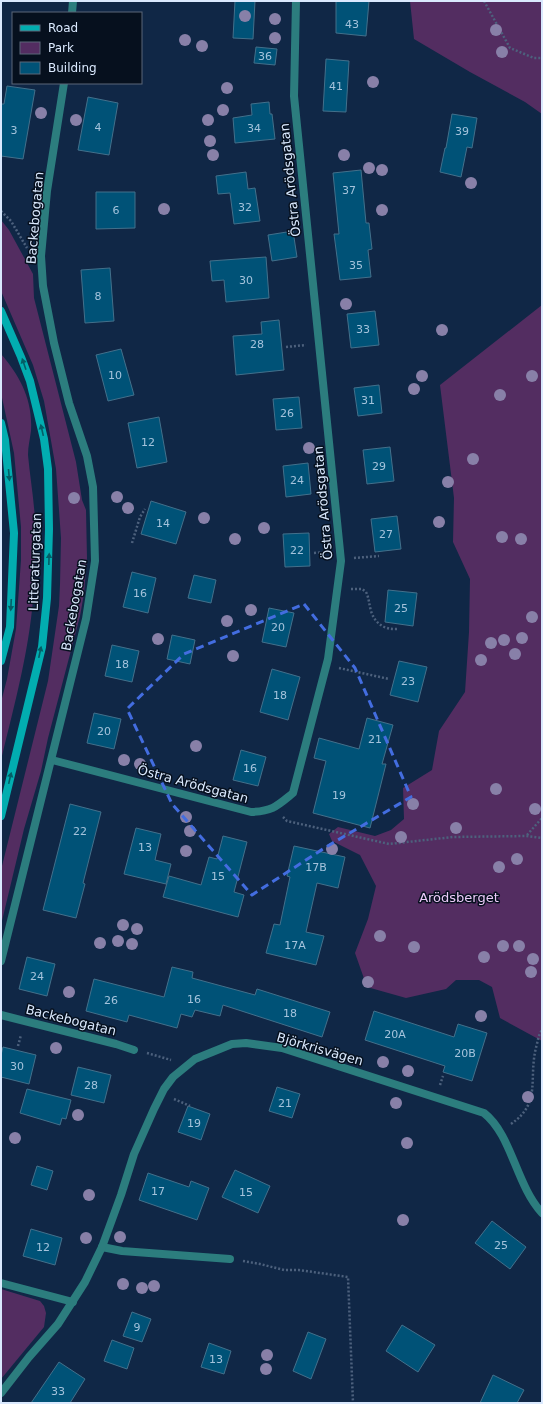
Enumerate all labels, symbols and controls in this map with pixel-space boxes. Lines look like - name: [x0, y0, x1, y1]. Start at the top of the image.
- legend: [12, 12, 142, 84]
- house number: 43: [345, 18, 359, 31]
- text: Road: [48, 21, 78, 35]
- text: Park: [48, 41, 74, 55]
- house number: 36: [258, 50, 272, 63]
- text: Building: [48, 61, 97, 75]
- house number: 41: [329, 80, 343, 93]
- house number: 4: [95, 121, 102, 134]
- house number: 34: [247, 122, 261, 135]
- street label: Östra Arödsgatan: [276, 123, 303, 238]
- house number: 3: [11, 124, 18, 137]
- house number: 39: [455, 125, 469, 138]
- street label: Backebogatan: [23, 171, 47, 265]
- house number: 37: [342, 184, 356, 197]
- house number: 32: [238, 201, 252, 214]
- house number: 6: [113, 204, 120, 217]
- house number: 35: [349, 259, 363, 272]
- house number: 30: [239, 274, 253, 287]
- house number: 8: [95, 290, 102, 303]
- house number: 33: [356, 323, 370, 336]
- house number: 28: [250, 338, 264, 351]
- one-way arrow: [20, 357, 26, 369]
- house number: 10: [108, 369, 122, 382]
- house number: 31: [361, 394, 375, 407]
- house number: 26: [280, 407, 294, 420]
- one-way arrow: [38, 423, 44, 436]
- house number: 12: [141, 436, 155, 449]
- street label: Östra Arödsgatan: [310, 446, 335, 561]
- house number: 29: [372, 460, 386, 473]
- one-way arrow: [5, 469, 12, 481]
- house number: 24: [290, 474, 304, 487]
- street label: Litteraturgatan: [26, 513, 44, 611]
- house number: 14: [156, 517, 170, 530]
- house number: 27: [379, 528, 393, 541]
- house number: 22: [290, 544, 304, 557]
- one-way arrow: [45, 553, 52, 565]
- street label: Backebogatan: [59, 558, 89, 652]
- house number: 16: [133, 587, 147, 600]
- one-way arrow: [8, 599, 14, 612]
- house number: 25: [394, 602, 408, 615]
- house number: 20: [271, 621, 285, 634]
- one-way arrow: [38, 645, 44, 658]
- house number: 18: [115, 658, 129, 671]
- house number: 23: [401, 675, 415, 688]
- house number: 18: [273, 689, 287, 702]
- house number: 20: [97, 725, 111, 738]
- house number: 21: [368, 733, 382, 746]
- street label: Östra Arödsgatan: [136, 761, 250, 806]
- house number: 16: [243, 762, 257, 775]
- one-way arrow: [8, 772, 14, 784]
- house number: 19: [332, 789, 346, 802]
- house number: 22: [73, 825, 87, 838]
- house number: 13: [138, 841, 152, 854]
- house number: 17B: [305, 861, 327, 874]
- house number: 15: [211, 870, 225, 883]
- park label: Arödsberget: [419, 890, 499, 905]
- house number: 17A: [284, 939, 306, 952]
- house number: 24: [30, 970, 44, 983]
- house number: 16: [187, 993, 201, 1006]
- house number: 26: [104, 994, 118, 1007]
- street label: Backebogatan: [24, 1001, 118, 1039]
- house number: 18: [283, 1007, 297, 1020]
- house number: 20A: [384, 1028, 406, 1041]
- street label: Björkrisvägen: [275, 1029, 365, 1069]
- house number: 20B: [454, 1047, 476, 1060]
- house number: 30: [10, 1060, 24, 1073]
- house number: 28: [84, 1079, 98, 1092]
- house number: 21: [278, 1097, 292, 1110]
- house number: 19: [187, 1117, 201, 1130]
- house number: 17: [151, 1185, 165, 1198]
- house number: 15: [239, 1186, 253, 1199]
- house number: 25: [494, 1239, 508, 1252]
- house number: 12: [36, 1241, 50, 1254]
- house number: 9: [134, 1321, 141, 1334]
- house number: 13: [209, 1353, 223, 1366]
- house number: 33: [51, 1385, 65, 1398]

